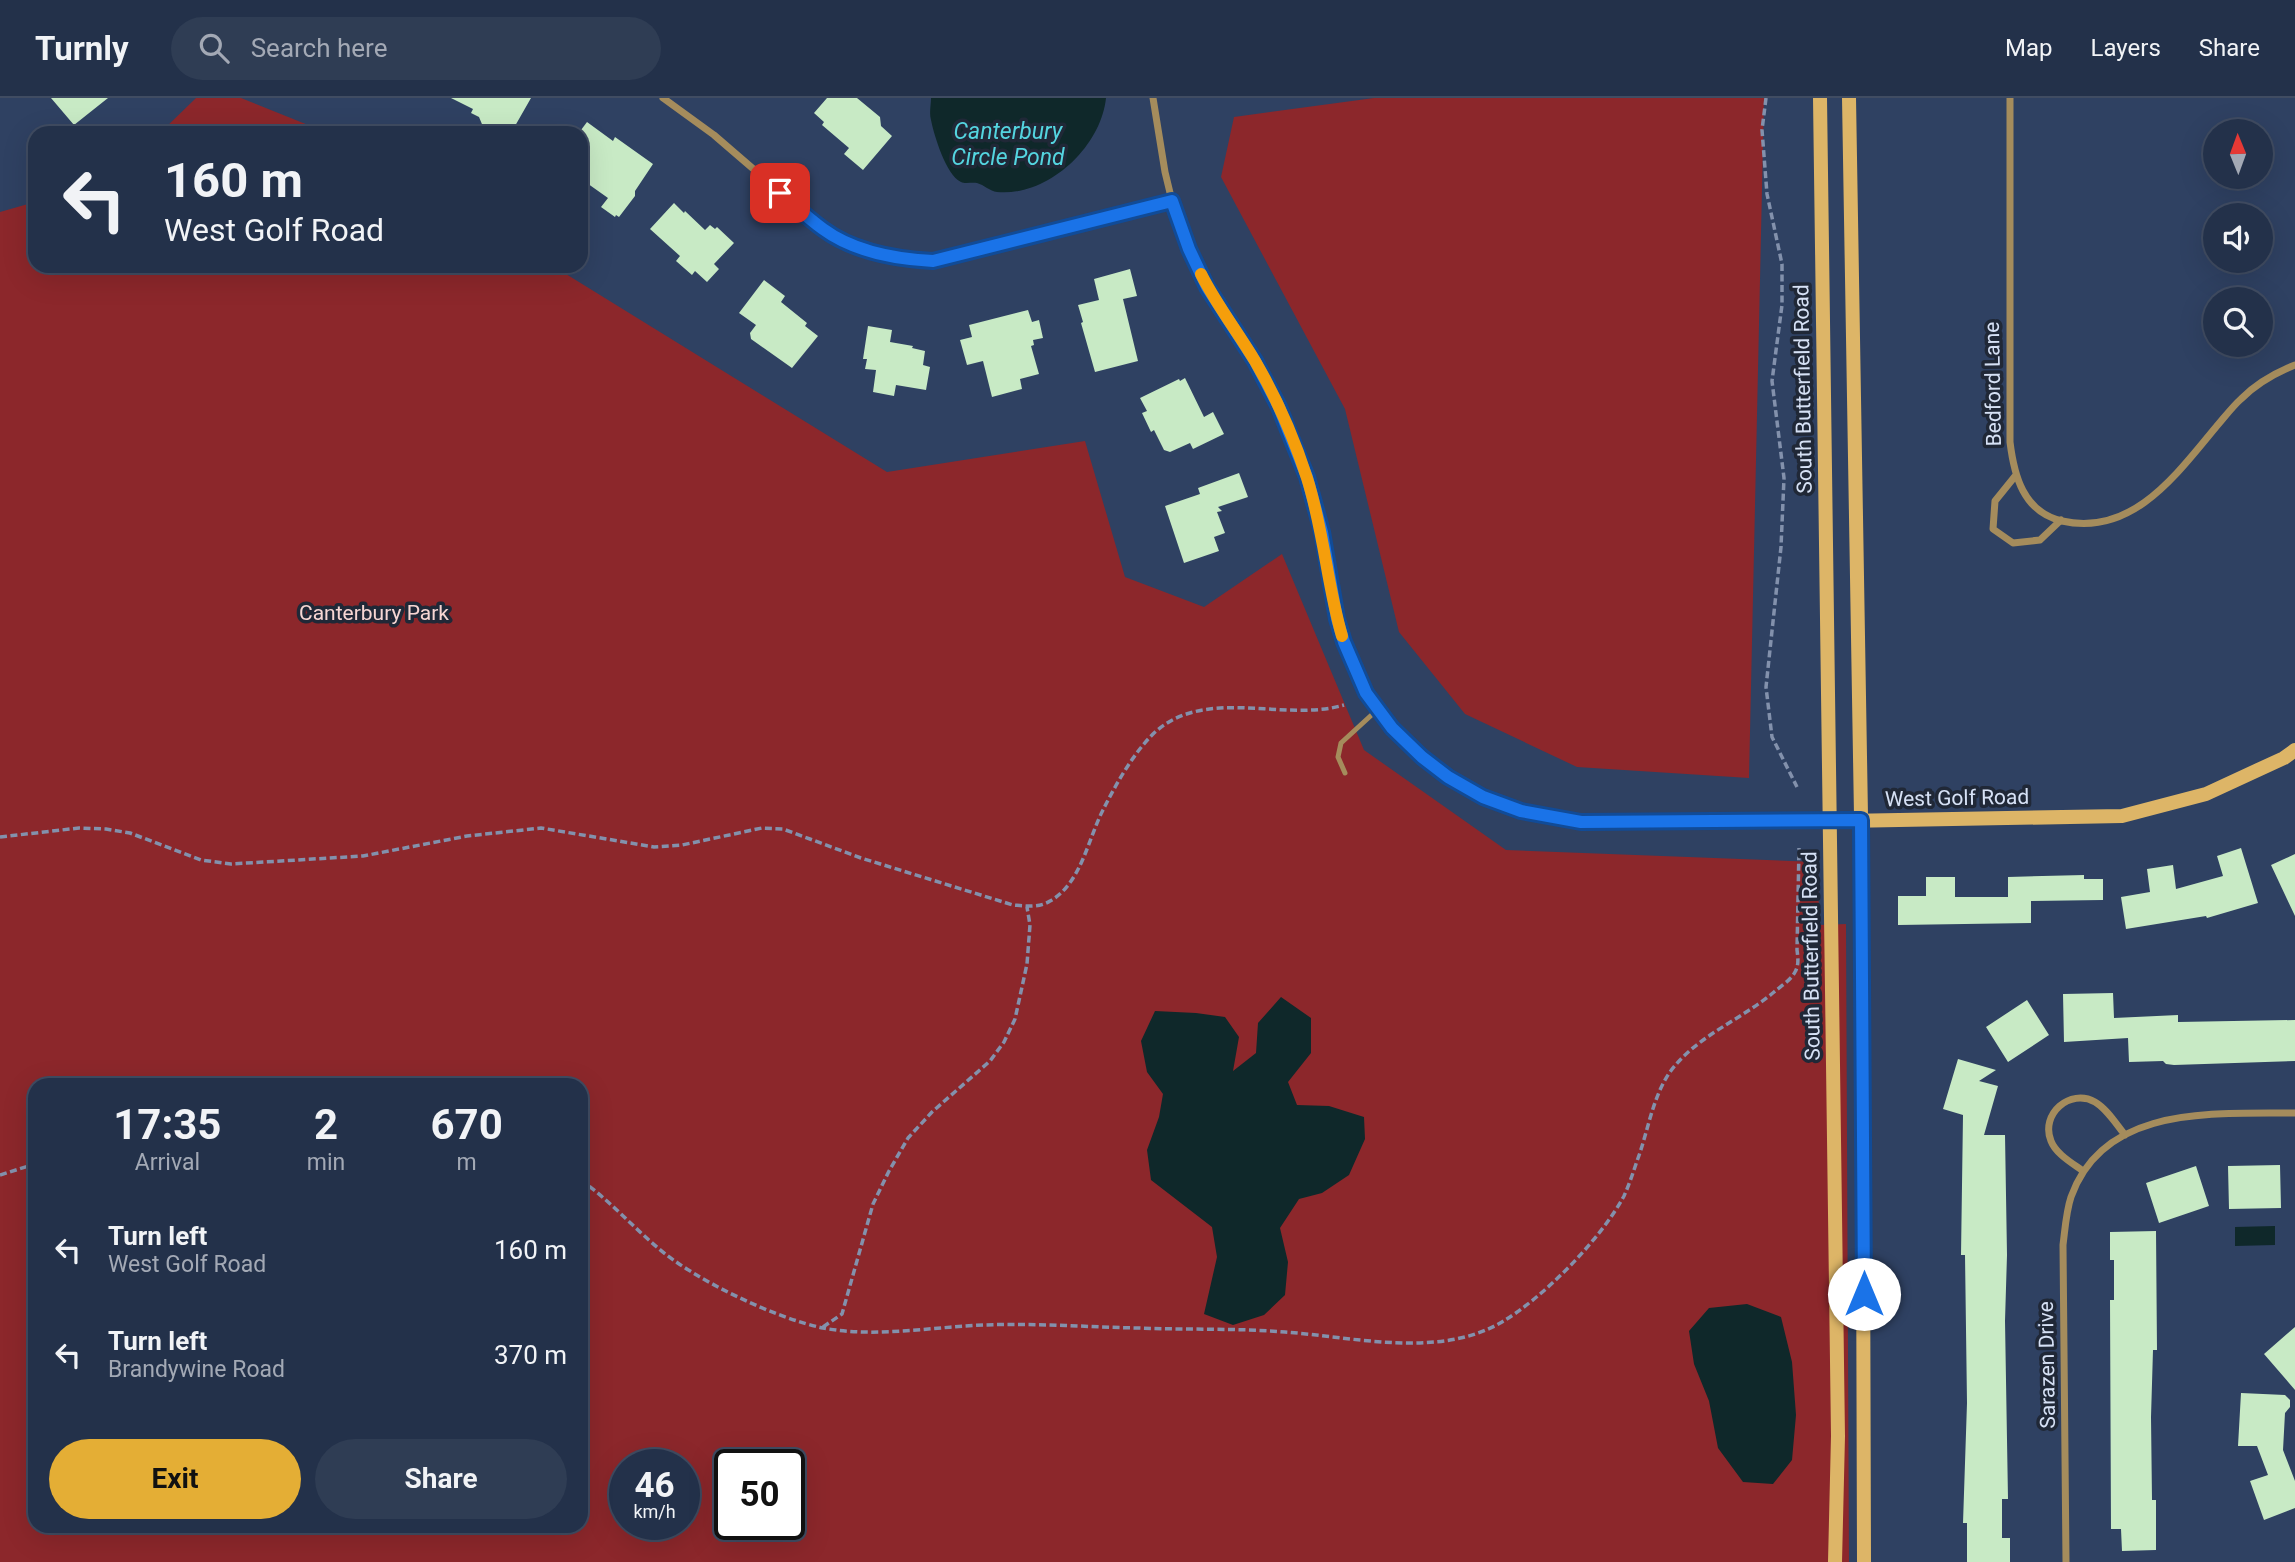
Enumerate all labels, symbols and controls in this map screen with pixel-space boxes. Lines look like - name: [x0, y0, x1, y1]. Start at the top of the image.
- search box: [171, 17, 661, 80]
- text: Turnly: [35, 29, 129, 68]
- icon: search: [195, 29, 233, 67]
- text: Search here: [251, 33, 387, 63]
- text: Map: [2005, 34, 2053, 62]
- text: Layers: [2091, 34, 2161, 62]
- text: Share: [2199, 34, 2260, 62]
- water label: Canterbury Circle Pond: [951, 118, 1065, 171]
- north arrow: [2203, 119, 2273, 189]
- map controls: [2203, 119, 2273, 357]
- text: 160 m: [164, 152, 303, 209]
- icon: left: [49, 154, 140, 245]
- pin: [750, 163, 810, 223]
- icon: arrive: [761, 174, 799, 212]
- button: sound: [2203, 203, 2273, 273]
- text: West Golf Road: [164, 211, 384, 249]
- street label: South Butterfield Road: [1789, 284, 1817, 494]
- button: search: [2203, 287, 2273, 357]
- street label: Bedford Lane: [1980, 321, 2006, 447]
- park label: Canterbury Park: [299, 601, 449, 625]
- street label: West Golf Road: [1885, 785, 2029, 811]
- street label: South Butterfield Road: [1797, 851, 1825, 1061]
- text: 17:35: [113, 1100, 221, 1149]
- text: 2: [314, 1100, 338, 1149]
- text: 670: [430, 1100, 503, 1149]
- text: Arrival: [135, 1149, 200, 1176]
- text: min: [307, 1149, 345, 1176]
- text: m: [457, 1149, 477, 1176]
- text: Turn left: [108, 1221, 207, 1251]
- icon: left: [49, 1231, 87, 1269]
- text: 160 m: [494, 1235, 567, 1265]
- text: West Golf Road: [108, 1251, 266, 1278]
- position arrow: [1827, 1257, 1901, 1331]
- street label: Sarazen Drive: [2034, 1301, 2060, 1429]
- text: Turn left: [108, 1326, 207, 1356]
- icon: left: [49, 1336, 87, 1374]
- text: 370 m: [494, 1340, 567, 1370]
- text: Brandywine Road: [108, 1356, 285, 1383]
- button: Exit: [49, 1439, 301, 1519]
- button: Share: [315, 1439, 567, 1519]
- speed limit sign: 50: [714, 1449, 805, 1540]
- text: 46: [634, 1465, 675, 1506]
- text: km/h: [633, 1501, 676, 1522]

